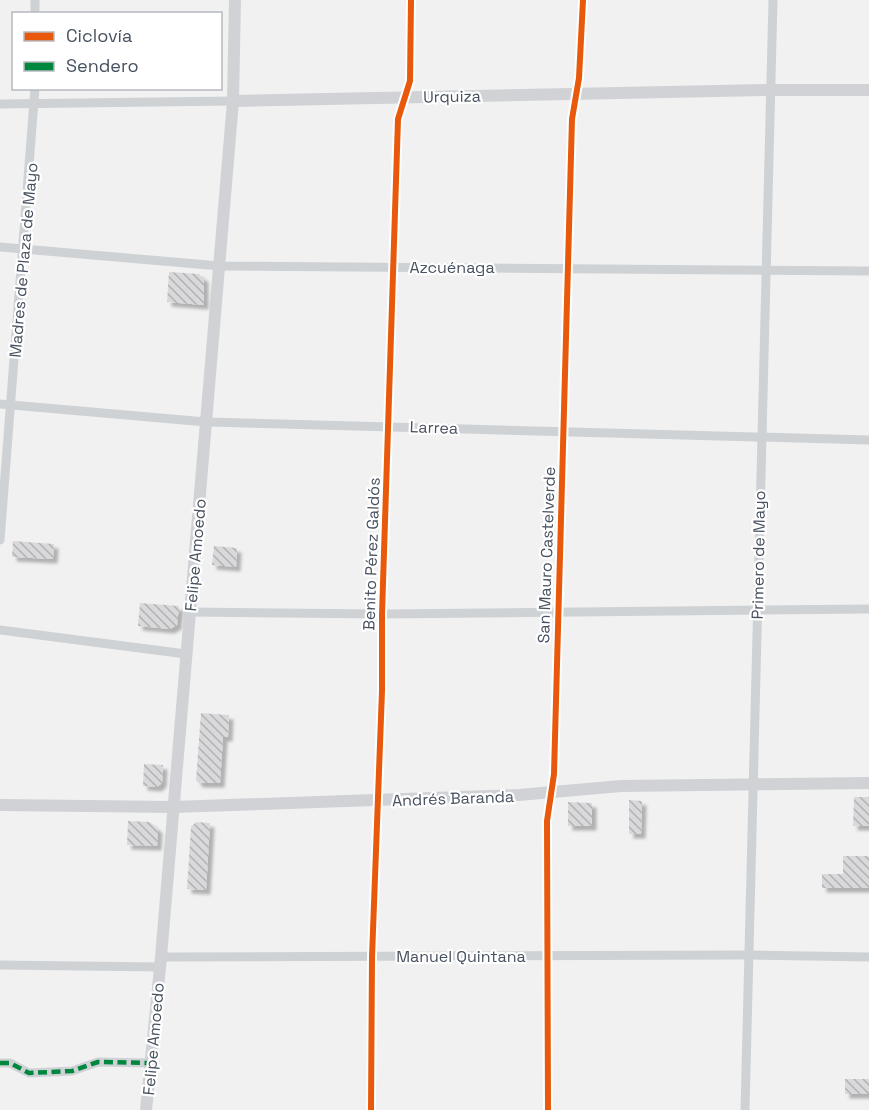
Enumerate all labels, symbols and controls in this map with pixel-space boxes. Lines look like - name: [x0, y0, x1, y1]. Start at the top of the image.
- legend: [12, 12, 222, 90]
- text: Ciclovía: [66, 24, 132, 47]
- text: Sendero: [66, 54, 139, 77]
- street label: Urquiza: [423, 85, 481, 108]
- street label: Madres de Plaza de Mayo: [5, 162, 42, 358]
- street label: Azcuénaga: [409, 257, 495, 278]
- street label: Larrea: [409, 416, 459, 439]
- street label: San Mauro Castelverde: [533, 466, 560, 644]
- street label: Benito Pérez Galdós: [358, 477, 385, 631]
- street label: Primero de Mayo: [747, 490, 770, 620]
- street label: Felipe Amoedo: [180, 498, 211, 612]
- street label: Andrés Baranda: [392, 786, 514, 811]
- street label: Manuel Quintana: [396, 946, 526, 967]
- street label: Felipe Amoedo: [138, 982, 169, 1096]

